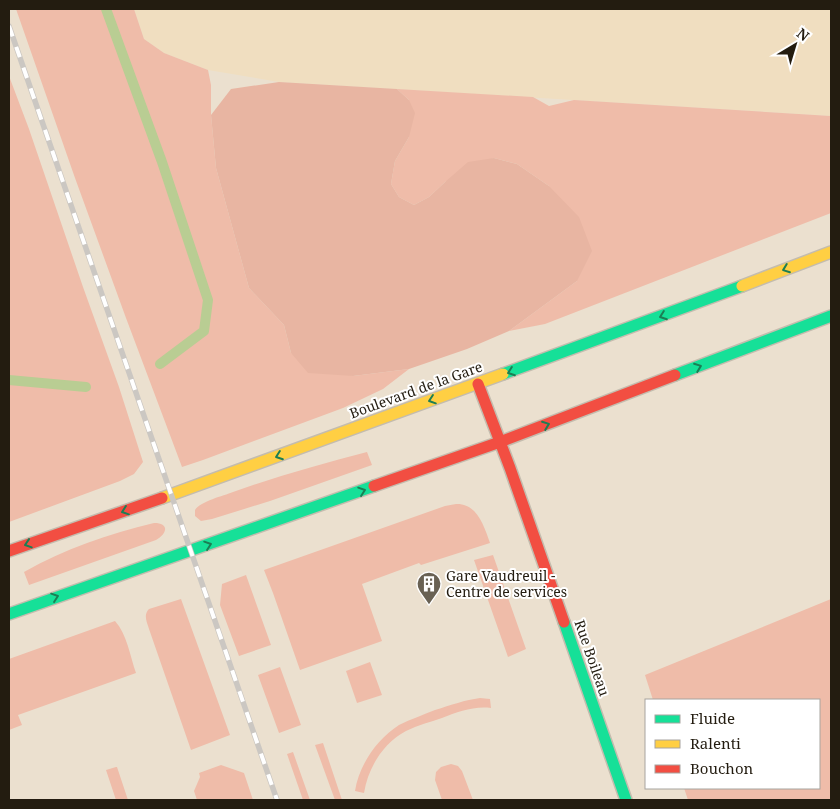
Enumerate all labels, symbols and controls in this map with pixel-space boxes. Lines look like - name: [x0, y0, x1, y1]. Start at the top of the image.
- north arrow: [770, 20, 820, 70]
- text: N: [793, 23, 814, 45]
- one-way arrow: [782, 263, 791, 273]
- one-way arrow: [660, 310, 668, 320]
- street label: Boulevard de la Gare: [347, 357, 485, 422]
- one-way arrow: [693, 363, 701, 373]
- one-way arrow: [507, 366, 516, 376]
- one-way arrow: [428, 395, 436, 405]
- one-way arrow: [541, 421, 549, 431]
- one-way arrow: [275, 450, 284, 460]
- one-way arrow: [357, 487, 366, 497]
- one-way arrow: [121, 505, 130, 515]
- one-way arrow: [25, 539, 33, 549]
- one-way arrow: [204, 541, 212, 551]
- place label: Gare Vaudreuil - Centre de services: [446, 566, 567, 601]
- building icon: Gare Vaudreuil - Centre de services: [416, 571, 442, 605]
- one-way arrow: [50, 593, 58, 603]
- street label: Rue Boileau: [571, 617, 614, 699]
- legend: [645, 699, 820, 789]
- text: Fluide: [690, 708, 735, 728]
- text: Ralenti: [690, 733, 741, 753]
- text: Bouchon: [690, 758, 754, 778]

